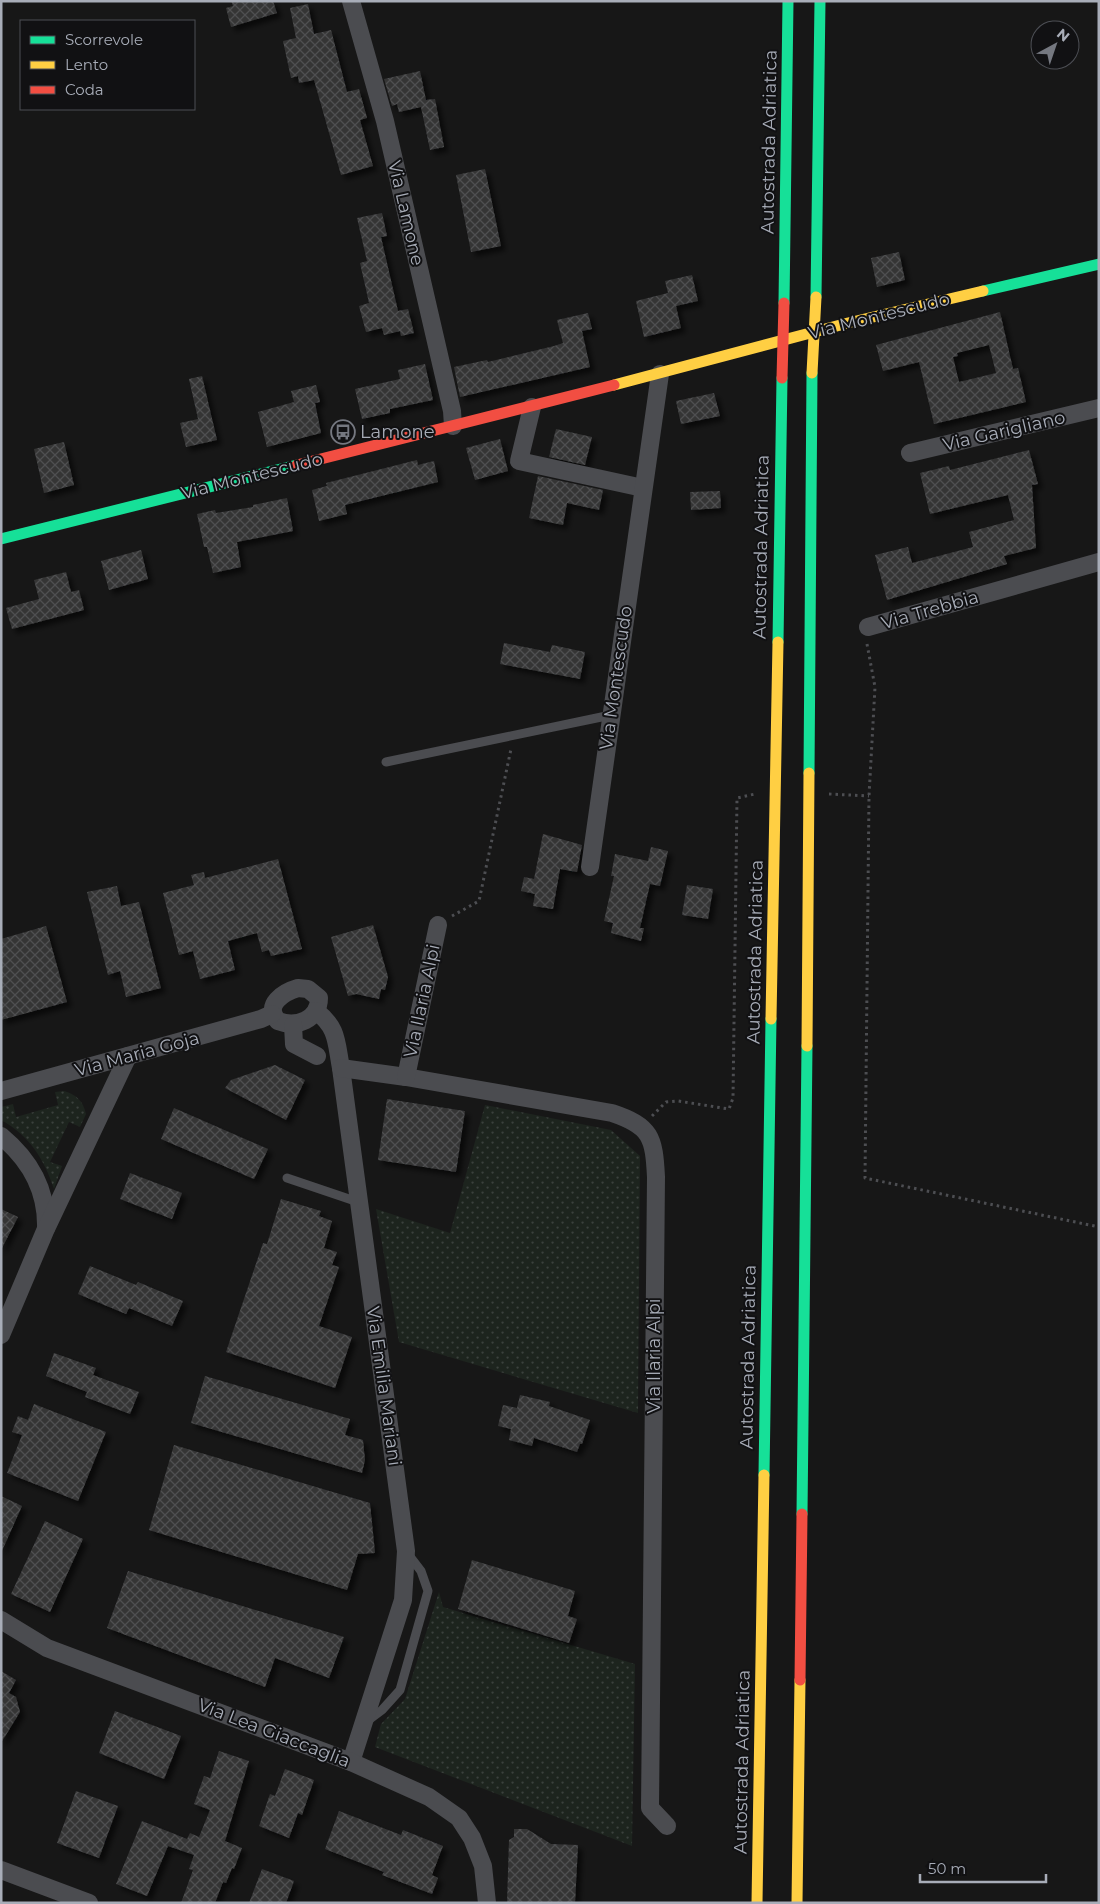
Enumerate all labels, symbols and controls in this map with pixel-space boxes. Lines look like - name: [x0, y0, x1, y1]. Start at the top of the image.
- legend: [20, 20, 195, 110]
- north arrow: [1030, 20, 1080, 70]
- text: N: [1053, 25, 1073, 46]
- text: Scorrevole: [65, 30, 143, 49]
- street label: Autostrada Adriatica: [756, 50, 782, 234]
- text: Lento: [65, 55, 108, 74]
- text: Coda: [65, 80, 104, 99]
- street label: Via Lamone: [383, 158, 429, 268]
- street label: Via Montescudo: [806, 288, 952, 344]
- street label: Via Garigliano: [941, 406, 1067, 456]
- bus stop icon: Lamone: [330, 419, 356, 445]
- place label: Lamone: [360, 421, 435, 443]
- street label: Via Montescudo: [179, 448, 325, 504]
- street label: Autostrada Adriatica: [748, 455, 774, 639]
- street label: Via Trebbia: [879, 586, 981, 634]
- street label: Via Montescudo: [595, 604, 637, 752]
- street label: Autostrada Adriatica: [742, 860, 768, 1044]
- street label: Via Ilaria Alpi: [399, 942, 445, 1060]
- street label: Via Maria Goja: [72, 1027, 202, 1081]
- street label: Autostrada Adriatica: [735, 1265, 761, 1449]
- street label: Via Ilaria Alpi: [643, 1298, 665, 1414]
- street label: Via Emilia Mariani: [362, 1305, 406, 1467]
- street label: Autostrada Adriatica: [729, 1670, 755, 1854]
- street label: Via Lea Giaccaglia: [195, 1694, 353, 1772]
- scale bar: [920, 1852, 1046, 1884]
- text: 50 m: [928, 1859, 966, 1878]

